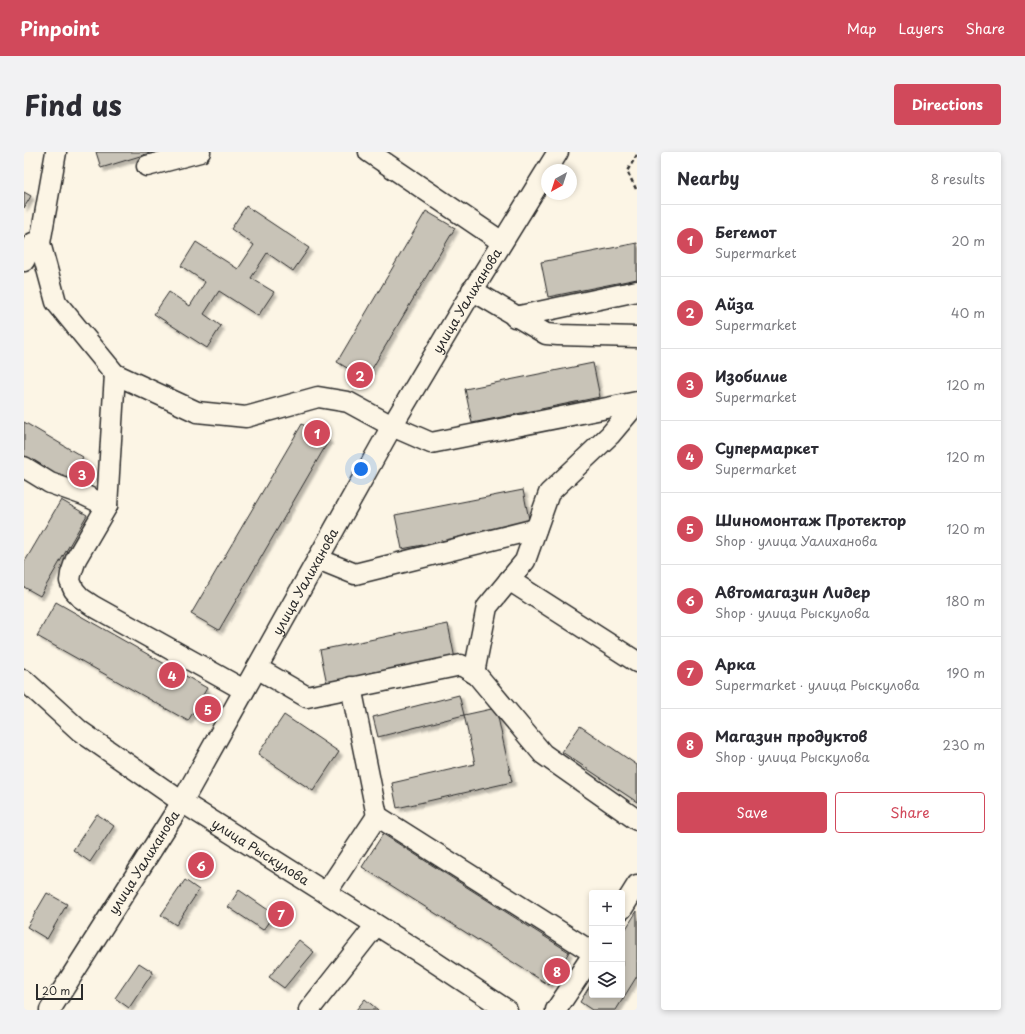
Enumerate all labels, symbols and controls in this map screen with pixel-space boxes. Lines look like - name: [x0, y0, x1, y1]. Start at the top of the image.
- text: Pinpoint: [20, 14, 100, 42]
- text: Map: [847, 18, 877, 39]
- text: Layers: [899, 18, 944, 39]
- text: Share: [966, 18, 1005, 39]
- text: Find us: [24, 83, 122, 126]
- button: Directions: [894, 84, 1001, 125]
- north arrow: [541, 164, 577, 200]
- text: Nearby: [677, 165, 739, 191]
- text: 8 results: [931, 169, 985, 188]
- text: Бегемот: [715, 220, 777, 243]
- text: 1: [687, 231, 693, 250]
- text: 20 m: [951, 231, 985, 250]
- street label: улица Уалиханова: [427, 243, 506, 357]
- text: Supermarket: [715, 243, 797, 262]
- text: Айза: [715, 292, 754, 315]
- text: 2: [685, 303, 695, 322]
- text: 40 m: [951, 303, 985, 322]
- text: Supermarket: [715, 315, 797, 334]
- pin: 2: [347, 360, 373, 390]
- text: Изобилие: [715, 364, 788, 387]
- text: 3: [686, 375, 694, 394]
- text: 120 m: [946, 375, 985, 394]
- text: Supermarket: [715, 387, 797, 406]
- pin: 1: [304, 418, 330, 448]
- text: Супермаркет: [715, 436, 819, 459]
- text: 4: [686, 447, 694, 466]
- text: 120 m: [946, 447, 985, 466]
- pin: 3: [69, 459, 95, 489]
- your location: [351, 459, 371, 479]
- text: Supermarket: [715, 459, 797, 478]
- text: Шиномонтаж Протектор: [715, 508, 906, 531]
- text: 5: [686, 519, 694, 538]
- text: 120 m: [946, 519, 985, 538]
- street label: улица Уалиханова: [267, 523, 343, 638]
- text: Shop · улица Уалиханова: [715, 531, 877, 550]
- text: Автомагазин Лидер: [715, 580, 870, 603]
- text: 6: [685, 591, 695, 610]
- text: 180 m: [946, 591, 985, 610]
- text: Shop · улица Рыскулова: [715, 603, 870, 622]
- text: Арка: [715, 652, 756, 675]
- pin: 4: [159, 660, 185, 690]
- text: 7: [686, 663, 694, 682]
- text: 190 m: [946, 663, 985, 682]
- text: Supermarket · улица Рыскулова: [715, 675, 920, 694]
- pin: 5: [195, 694, 221, 724]
- text: Магазин продуктов: [715, 724, 867, 747]
- text: 8: [686, 735, 694, 754]
- text: 230 m: [943, 735, 985, 754]
- text: Shop · улица Рыскулова: [715, 747, 870, 766]
- button: Save: [677, 792, 827, 833]
- button: Share: [835, 792, 985, 833]
- street label: улица Уалиханова: [103, 806, 184, 918]
- street label: улица Рыскулова: [208, 813, 314, 890]
- pin: 6: [188, 850, 214, 880]
- map controls: [589, 890, 625, 998]
- button: +: [589, 890, 625, 926]
- pin: 7: [268, 899, 294, 929]
- button: −: [589, 926, 625, 962]
- pin: 8: [544, 956, 570, 986]
- button: layers: [589, 962, 625, 998]
- scale bar: [36, 982, 83, 1001]
- text: 20 m: [42, 982, 70, 999]

